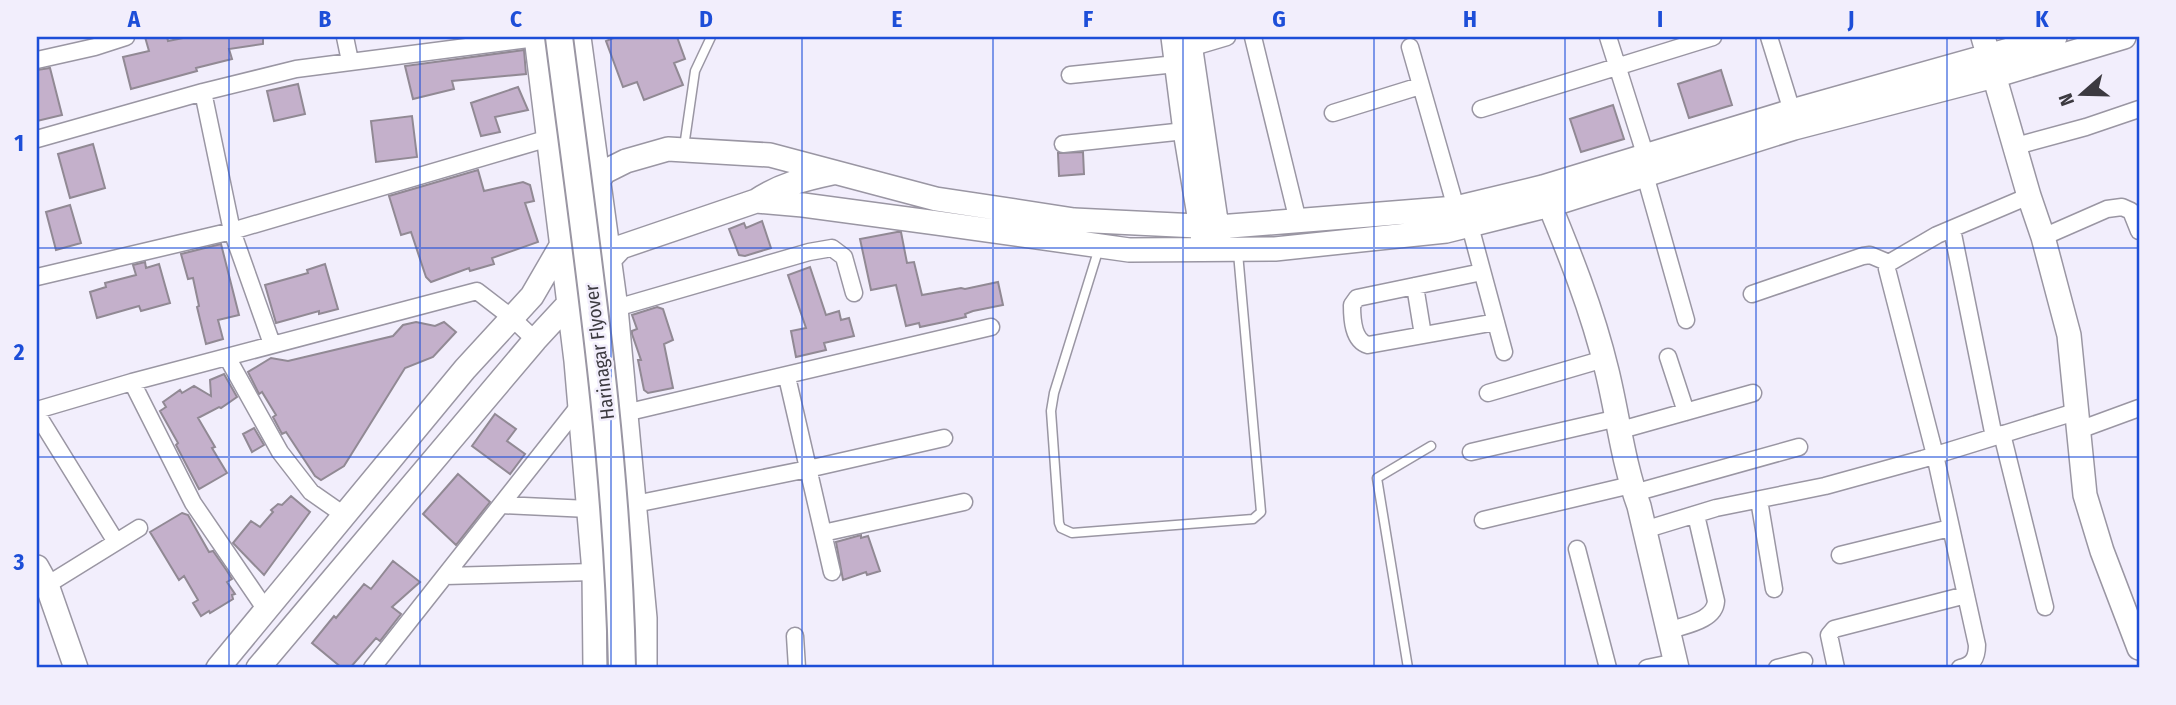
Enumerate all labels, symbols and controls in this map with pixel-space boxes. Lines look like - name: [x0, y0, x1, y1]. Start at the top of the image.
- text: A: [127, 5, 141, 33]
- text: B: [319, 5, 332, 33]
- text: C: [510, 5, 522, 33]
- text: D: [699, 5, 713, 33]
- text: E: [892, 5, 903, 33]
- text: F: [1083, 5, 1093, 33]
- text: G: [1272, 5, 1286, 33]
- text: H: [1463, 5, 1477, 33]
- text: I: [1657, 5, 1663, 33]
- text: J: [1847, 5, 1854, 33]
- text: K: [2035, 5, 2049, 33]
- north arrow: [2046, 60, 2116, 130]
- text: N: [2054, 90, 2079, 109]
- text: 1: [14, 129, 24, 157]
- street label: Harinagar Flyover: [580, 283, 619, 421]
- text: 2: [13, 338, 25, 366]
- text: 3: [13, 548, 25, 576]

